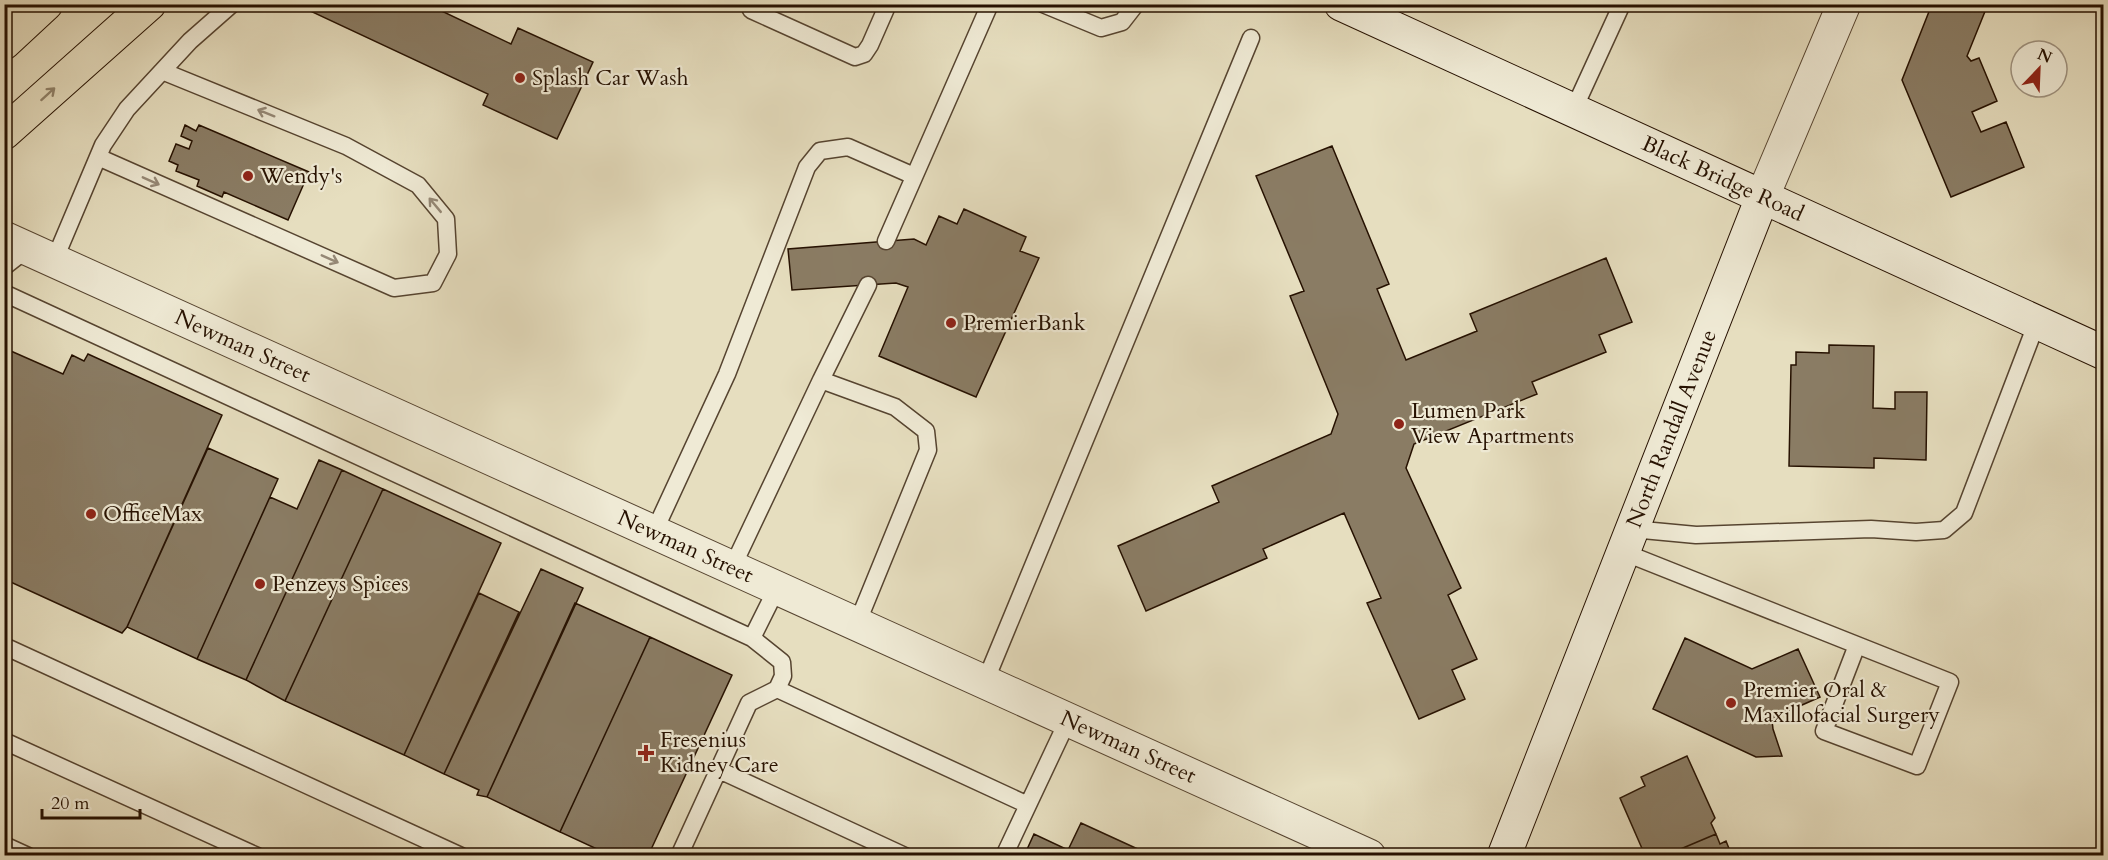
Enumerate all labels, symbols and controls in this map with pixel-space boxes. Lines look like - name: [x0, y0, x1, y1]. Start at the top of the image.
- north arrow: [2009, 39, 2069, 99]
- text: N: [2034, 43, 2055, 69]
- place label: Splash Car Wash: [532, 63, 689, 93]
- marker: Splash Car Wash: [513, 71, 527, 85]
- one-way arrow: [40, 87, 55, 101]
- one-way arrow: [257, 107, 276, 118]
- street label: Black Bridge Road: [1637, 129, 1809, 229]
- place label: Wendy's: [259, 161, 342, 191]
- marker: Wendy's: [241, 169, 255, 183]
- one-way arrow: [142, 176, 160, 187]
- one-way arrow: [428, 198, 442, 213]
- one-way arrow: [320, 254, 338, 266]
- street label: Newman Street: [170, 302, 315, 390]
- place label: PremierBank: [963, 308, 1086, 338]
- marker: PremierBank: [944, 316, 958, 330]
- street label: North Randall Avenue: [1619, 325, 1724, 532]
- place label: Lumen Park View Apartments: [1411, 396, 1574, 451]
- marker: Lumen Park View Apartments: [1392, 417, 1406, 431]
- place label: OfficeMax: [103, 499, 202, 529]
- street label: Newman Street: [613, 503, 758, 590]
- marker: OfficeMax: [84, 507, 98, 521]
- place label: Penzeys Spices: [272, 569, 409, 599]
- marker: Penzeys Spices: [253, 577, 267, 591]
- place label: Premier Oral & Maxillofacial Surgery: [1743, 675, 1940, 730]
- marker: Premier Oral & Maxillofacial Surgery: [1724, 696, 1738, 710]
- street label: Newman Street: [1055, 703, 1201, 791]
- place label: Fresenius Kidney Care: [660, 725, 779, 780]
- marker: Fresenius Kidney Care: [637, 744, 655, 762]
- scale bar: [42, 782, 140, 820]
- text: 20 m: [51, 791, 90, 816]

